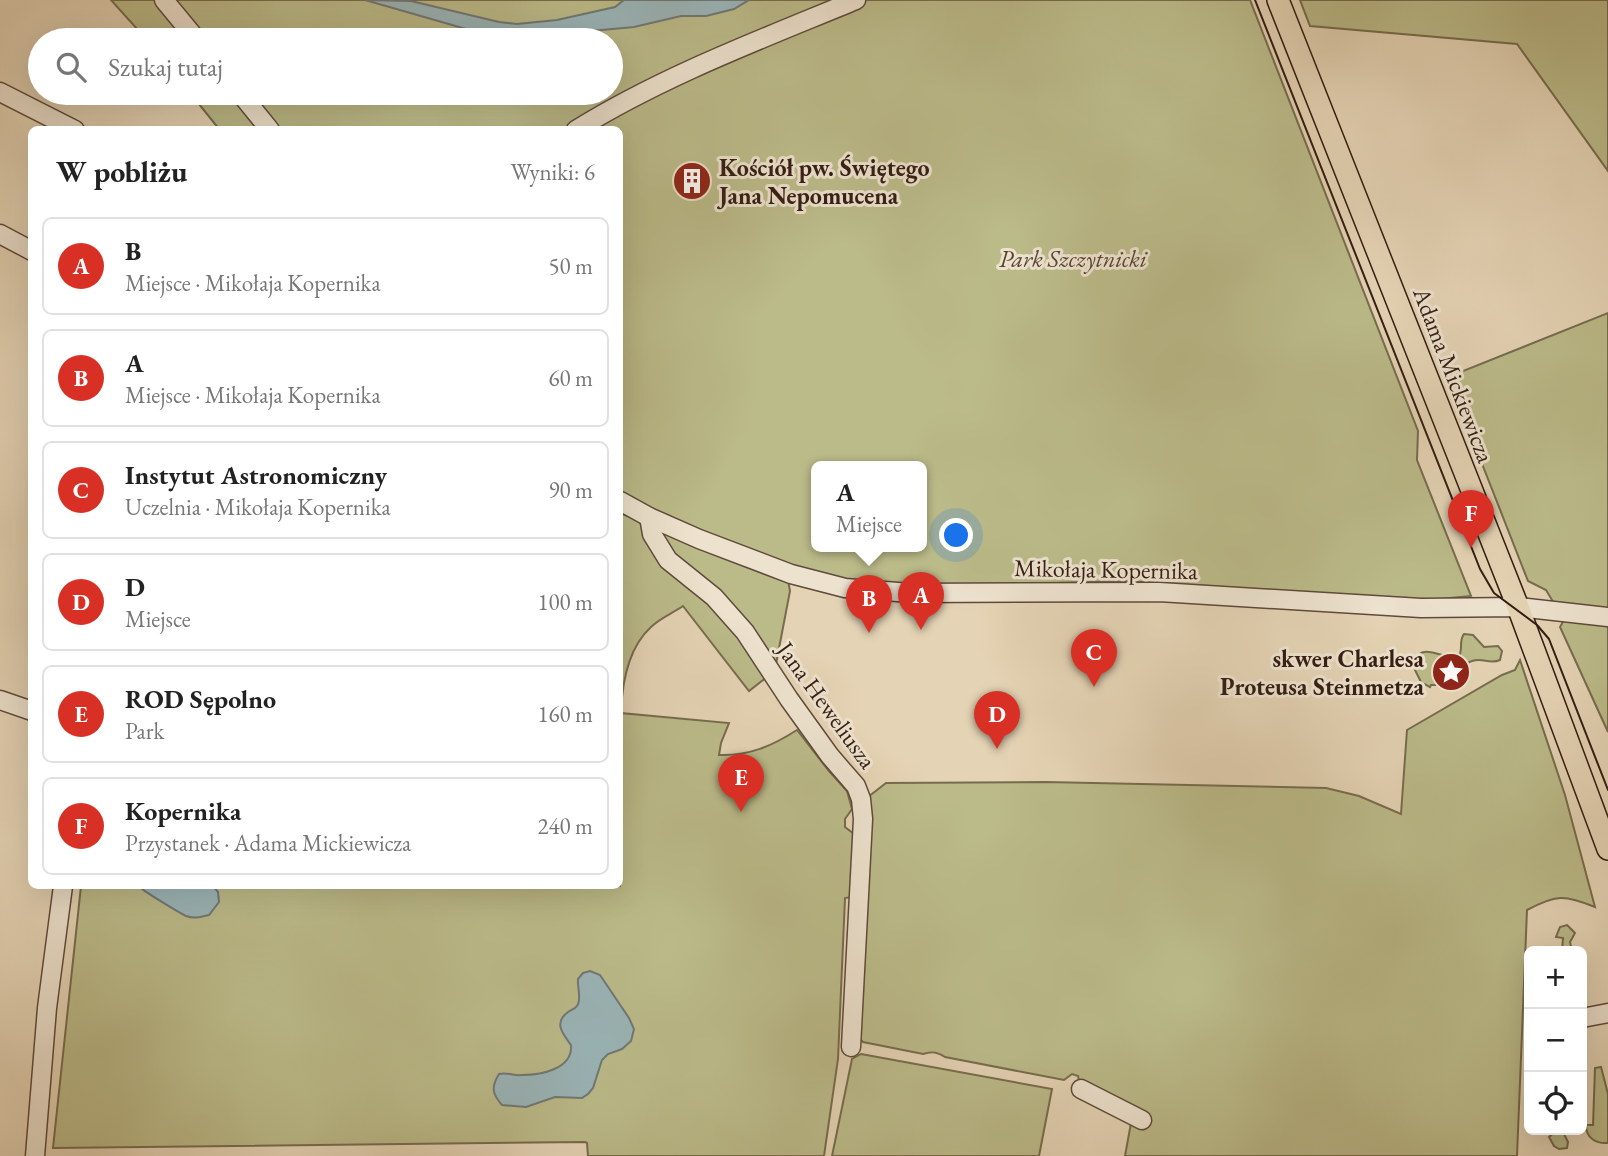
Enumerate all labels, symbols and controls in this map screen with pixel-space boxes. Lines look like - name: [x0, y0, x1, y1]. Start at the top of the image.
- search box: [28, 28, 623, 105]
- icon: search: [52, 48, 90, 86]
- text: Szukaj tutaj: [108, 50, 223, 84]
- text: W pobliżu: [56, 152, 187, 191]
- place label: Kościół pw. Świętego Jana Nepomucena: [717, 152, 930, 211]
- text: Wyniki: 6: [511, 157, 595, 187]
- building icon: Kościół pw. Świętego Jana Nepomucena: [671, 160, 713, 202]
- text: B: [125, 234, 141, 268]
- park label: Park Szczytnicki: [999, 243, 1148, 274]
- text: A: [73, 251, 89, 281]
- text: 50 m: [548, 251, 593, 281]
- text: Miejsce · Mikołaja Kopernika: [125, 268, 381, 298]
- street label: Adama Mickiewicza: [1406, 282, 1502, 467]
- text: A: [125, 346, 144, 380]
- text: B: [74, 363, 88, 393]
- text: 60 m: [548, 363, 593, 393]
- text: Miejsce · Mikołaja Kopernika: [125, 380, 381, 410]
- text: Instytut Astronomiczny: [125, 458, 387, 492]
- popup: [811, 461, 927, 552]
- text: C: [73, 475, 89, 505]
- text: 90 m: [548, 475, 593, 505]
- text: A: [836, 475, 855, 509]
- pin: F: [1448, 490, 1494, 548]
- text: Uczelnia · Mikołaja Kopernika: [125, 492, 391, 522]
- text: Miejsce: [836, 509, 902, 539]
- your location: [939, 518, 973, 552]
- street label: Mikołaja Kopernika: [1014, 552, 1198, 586]
- text: D: [125, 570, 145, 604]
- pin: A: [898, 572, 944, 630]
- pin: B: [846, 575, 892, 633]
- text: D: [72, 587, 90, 617]
- text: 100 m: [537, 587, 593, 617]
- text: Miejsce: [125, 604, 191, 634]
- pin: C: [1071, 629, 1117, 687]
- street label: Jana Heweliusza: [769, 634, 884, 775]
- place label: skwer Charlesa Proteusa Steinmetza: [1220, 643, 1424, 702]
- place icon: skwer Charlesa Proteusa Steinmetza: [1430, 651, 1472, 693]
- text: ROD Sępolno: [125, 682, 276, 716]
- pin: D: [974, 691, 1020, 749]
- text: E: [74, 699, 88, 729]
- text: 160 m: [537, 699, 593, 729]
- text: Park: [125, 716, 164, 746]
- pin: E: [718, 754, 764, 812]
- text: Kopernika: [125, 794, 241, 828]
- text: F: [75, 811, 87, 841]
- text: 240 m: [537, 811, 593, 841]
- text: Przystanek · Adama Mickiewicza: [125, 828, 411, 858]
- map controls: [1524, 946, 1587, 1135]
- button: +: [1524, 946, 1587, 1009]
- button: −: [1524, 1009, 1587, 1072]
- button: locate: [1524, 1072, 1587, 1135]

